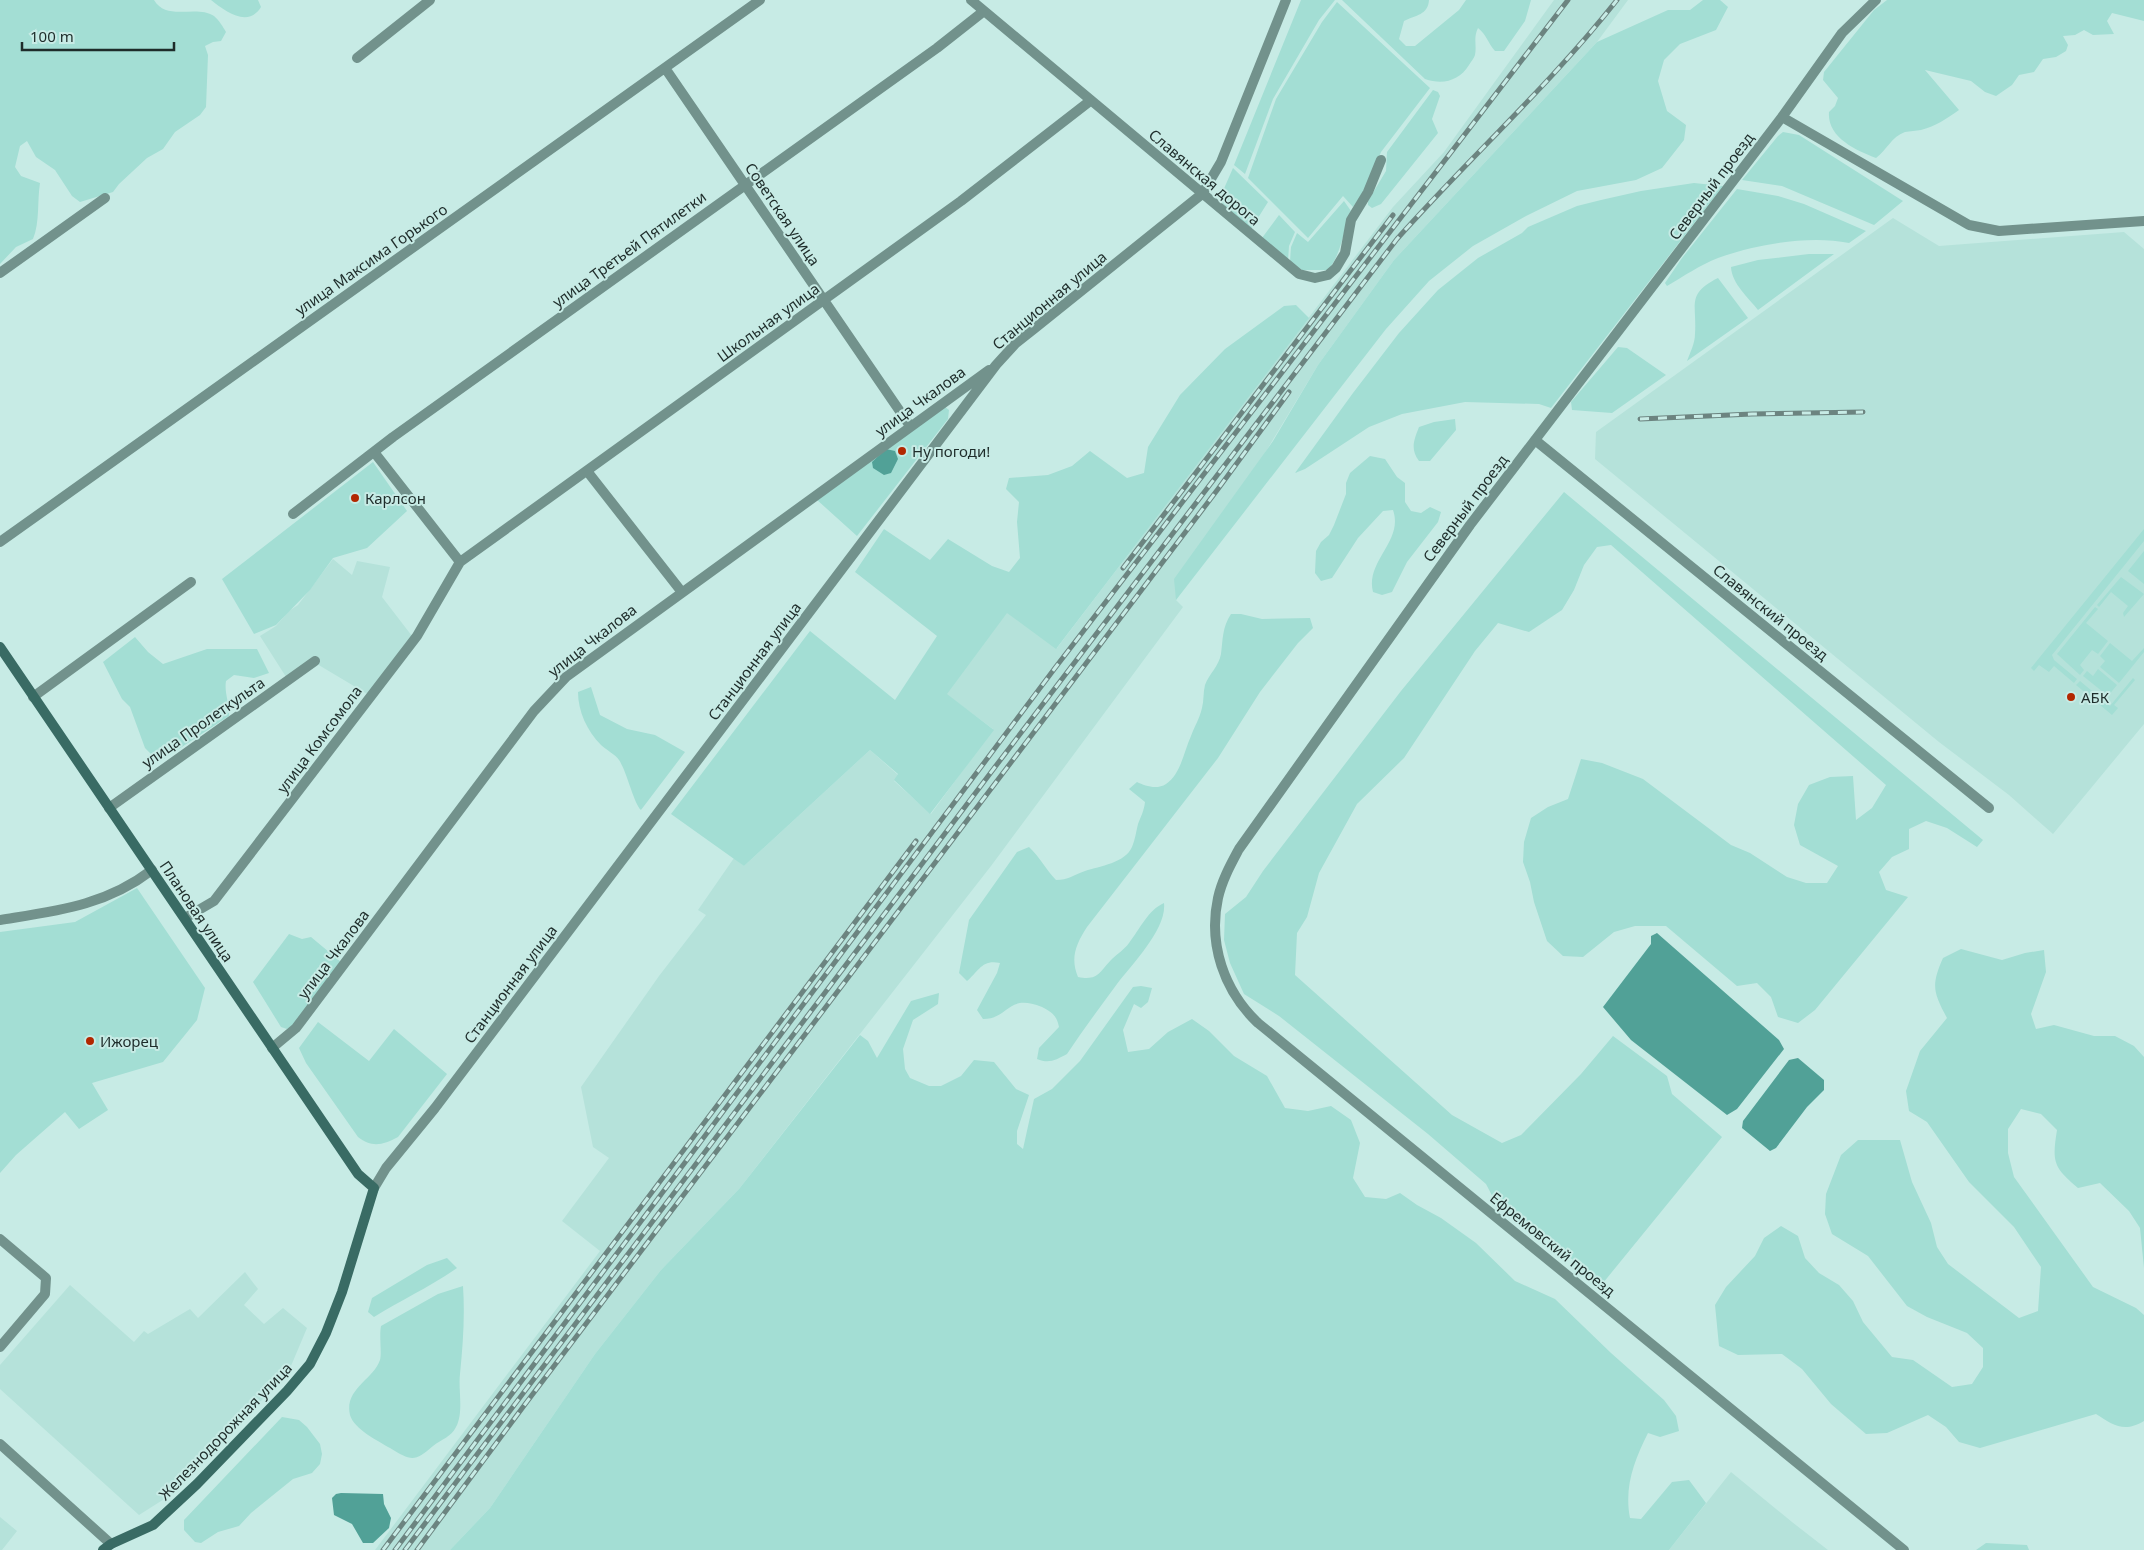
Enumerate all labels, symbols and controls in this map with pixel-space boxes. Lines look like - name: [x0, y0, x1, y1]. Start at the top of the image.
- scale bar: [22, 20, 175, 52]
- text: 100 m: [30, 26, 74, 46]
- street label: Славянская дорога: [1145, 124, 1265, 230]
- street label: Северный проезд: [1664, 128, 1758, 244]
- street label: Советская улица: [741, 158, 825, 270]
- street label: улица Третьей Пятилетки: [548, 186, 710, 312]
- street label: улица Максима Горького: [291, 199, 451, 319]
- street label: Станционная улица: [988, 246, 1110, 354]
- street label: Школьная улица: [713, 278, 823, 366]
- street label: улица Чкалова: [871, 361, 969, 441]
- place label: Ну погоди!: [912, 441, 990, 461]
- marker: Ну погоди!: [896, 445, 908, 457]
- street label: Северный проезд: [1418, 450, 1512, 566]
- place label: Карлсон: [365, 488, 426, 508]
- marker: Карлсон: [349, 492, 361, 504]
- street label: Славянский проезд: [1709, 559, 1833, 665]
- street label: Станционная улица: [703, 598, 805, 724]
- street label: улица Чкалова: [544, 599, 640, 681]
- street label: улица Пролеткульта: [138, 672, 268, 772]
- street label: улица Комсомола: [272, 681, 366, 797]
- place label: АБК: [2081, 687, 2110, 707]
- marker: АБК: [2065, 691, 2077, 703]
- street label: Плановая улица: [156, 856, 238, 966]
- street label: улица Чкалова: [293, 905, 373, 1003]
- street label: Станционная улица: [459, 921, 561, 1047]
- place label: Ижорец: [100, 1031, 159, 1051]
- marker: Ижорец: [84, 1035, 96, 1047]
- street label: Ефремовский проезд: [1486, 1187, 1620, 1301]
- street label: Железнодорожная улица: [154, 1358, 296, 1504]

